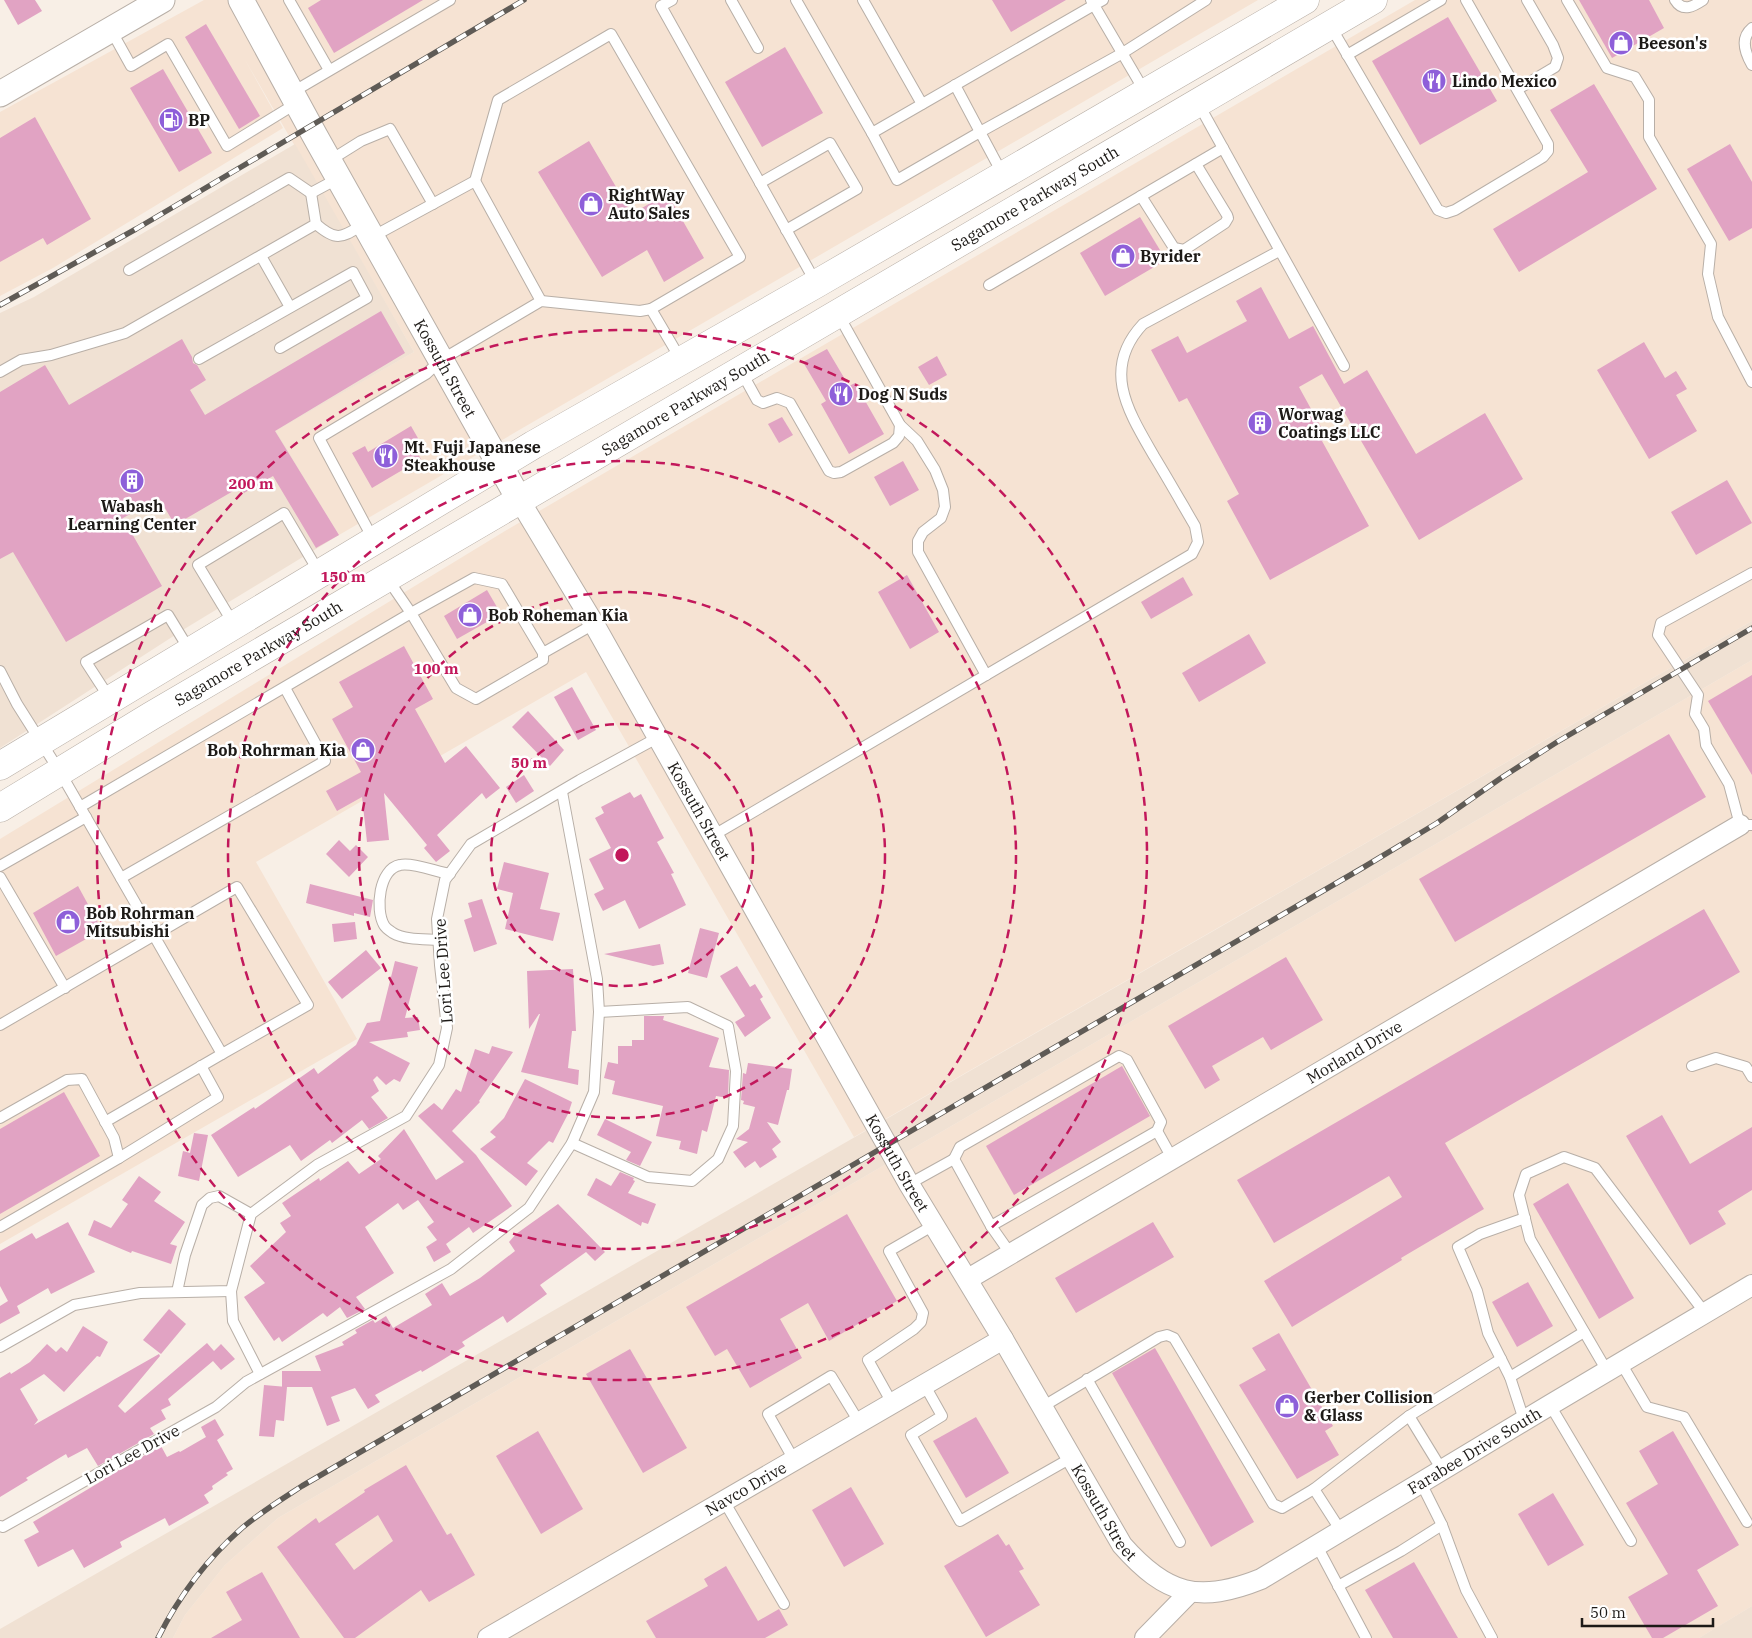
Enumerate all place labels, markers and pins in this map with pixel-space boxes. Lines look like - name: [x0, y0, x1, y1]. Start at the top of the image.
- shop icon: Beeson's: [1608, 30, 1634, 56]
- place label: Beeson's: [1638, 33, 1707, 53]
- restaurant icon: Lindo Mexico: [1421, 68, 1447, 94]
- place label: Lindo Mexico: [1452, 71, 1557, 91]
- fuel station icon: BP: [158, 107, 184, 133]
- place label: BP: [188, 110, 210, 130]
- place label: RightWay Auto Sales: [608, 185, 690, 223]
- shop icon: RightWay Auto Sales: [578, 191, 604, 217]
- shop icon: Byrider: [1110, 243, 1136, 269]
- place label: Byrider: [1140, 246, 1201, 266]
- restaurant icon: Dog N Suds: [828, 381, 854, 407]
- place label: Dog N Suds: [858, 384, 947, 404]
- place label: Worwag Coatings LLC: [1278, 404, 1380, 442]
- building icon: Worwag Coatings LLC: [1247, 410, 1273, 436]
- place label: Mt. Fuji Japanese Steakhouse: [404, 437, 541, 475]
- restaurant icon: Mt. Fuji Japanese Steakhouse: [373, 443, 399, 469]
- building icon: Wabash Learning Center: [119, 468, 145, 494]
- place label: Wabash Learning Center: [68, 496, 196, 534]
- shop icon: Bob Roheman Kia: [457, 602, 483, 628]
- place label: Bob Roheman Kia: [488, 605, 628, 625]
- shop icon: Bob Rohrman Kia: [350, 737, 376, 763]
- place label: Bob Rohrman Kia: [207, 740, 346, 760]
- centre of rings: [613, 846, 631, 864]
- place label: Bob Rohrman Mitsubishi: [86, 903, 195, 941]
- shop icon: Bob Rohrman Mitsubishi: [55, 909, 81, 935]
- place label: Gerber Collision & Glass: [1304, 1387, 1433, 1425]
- shop icon: Gerber Collision & Glass: [1274, 1393, 1300, 1419]

